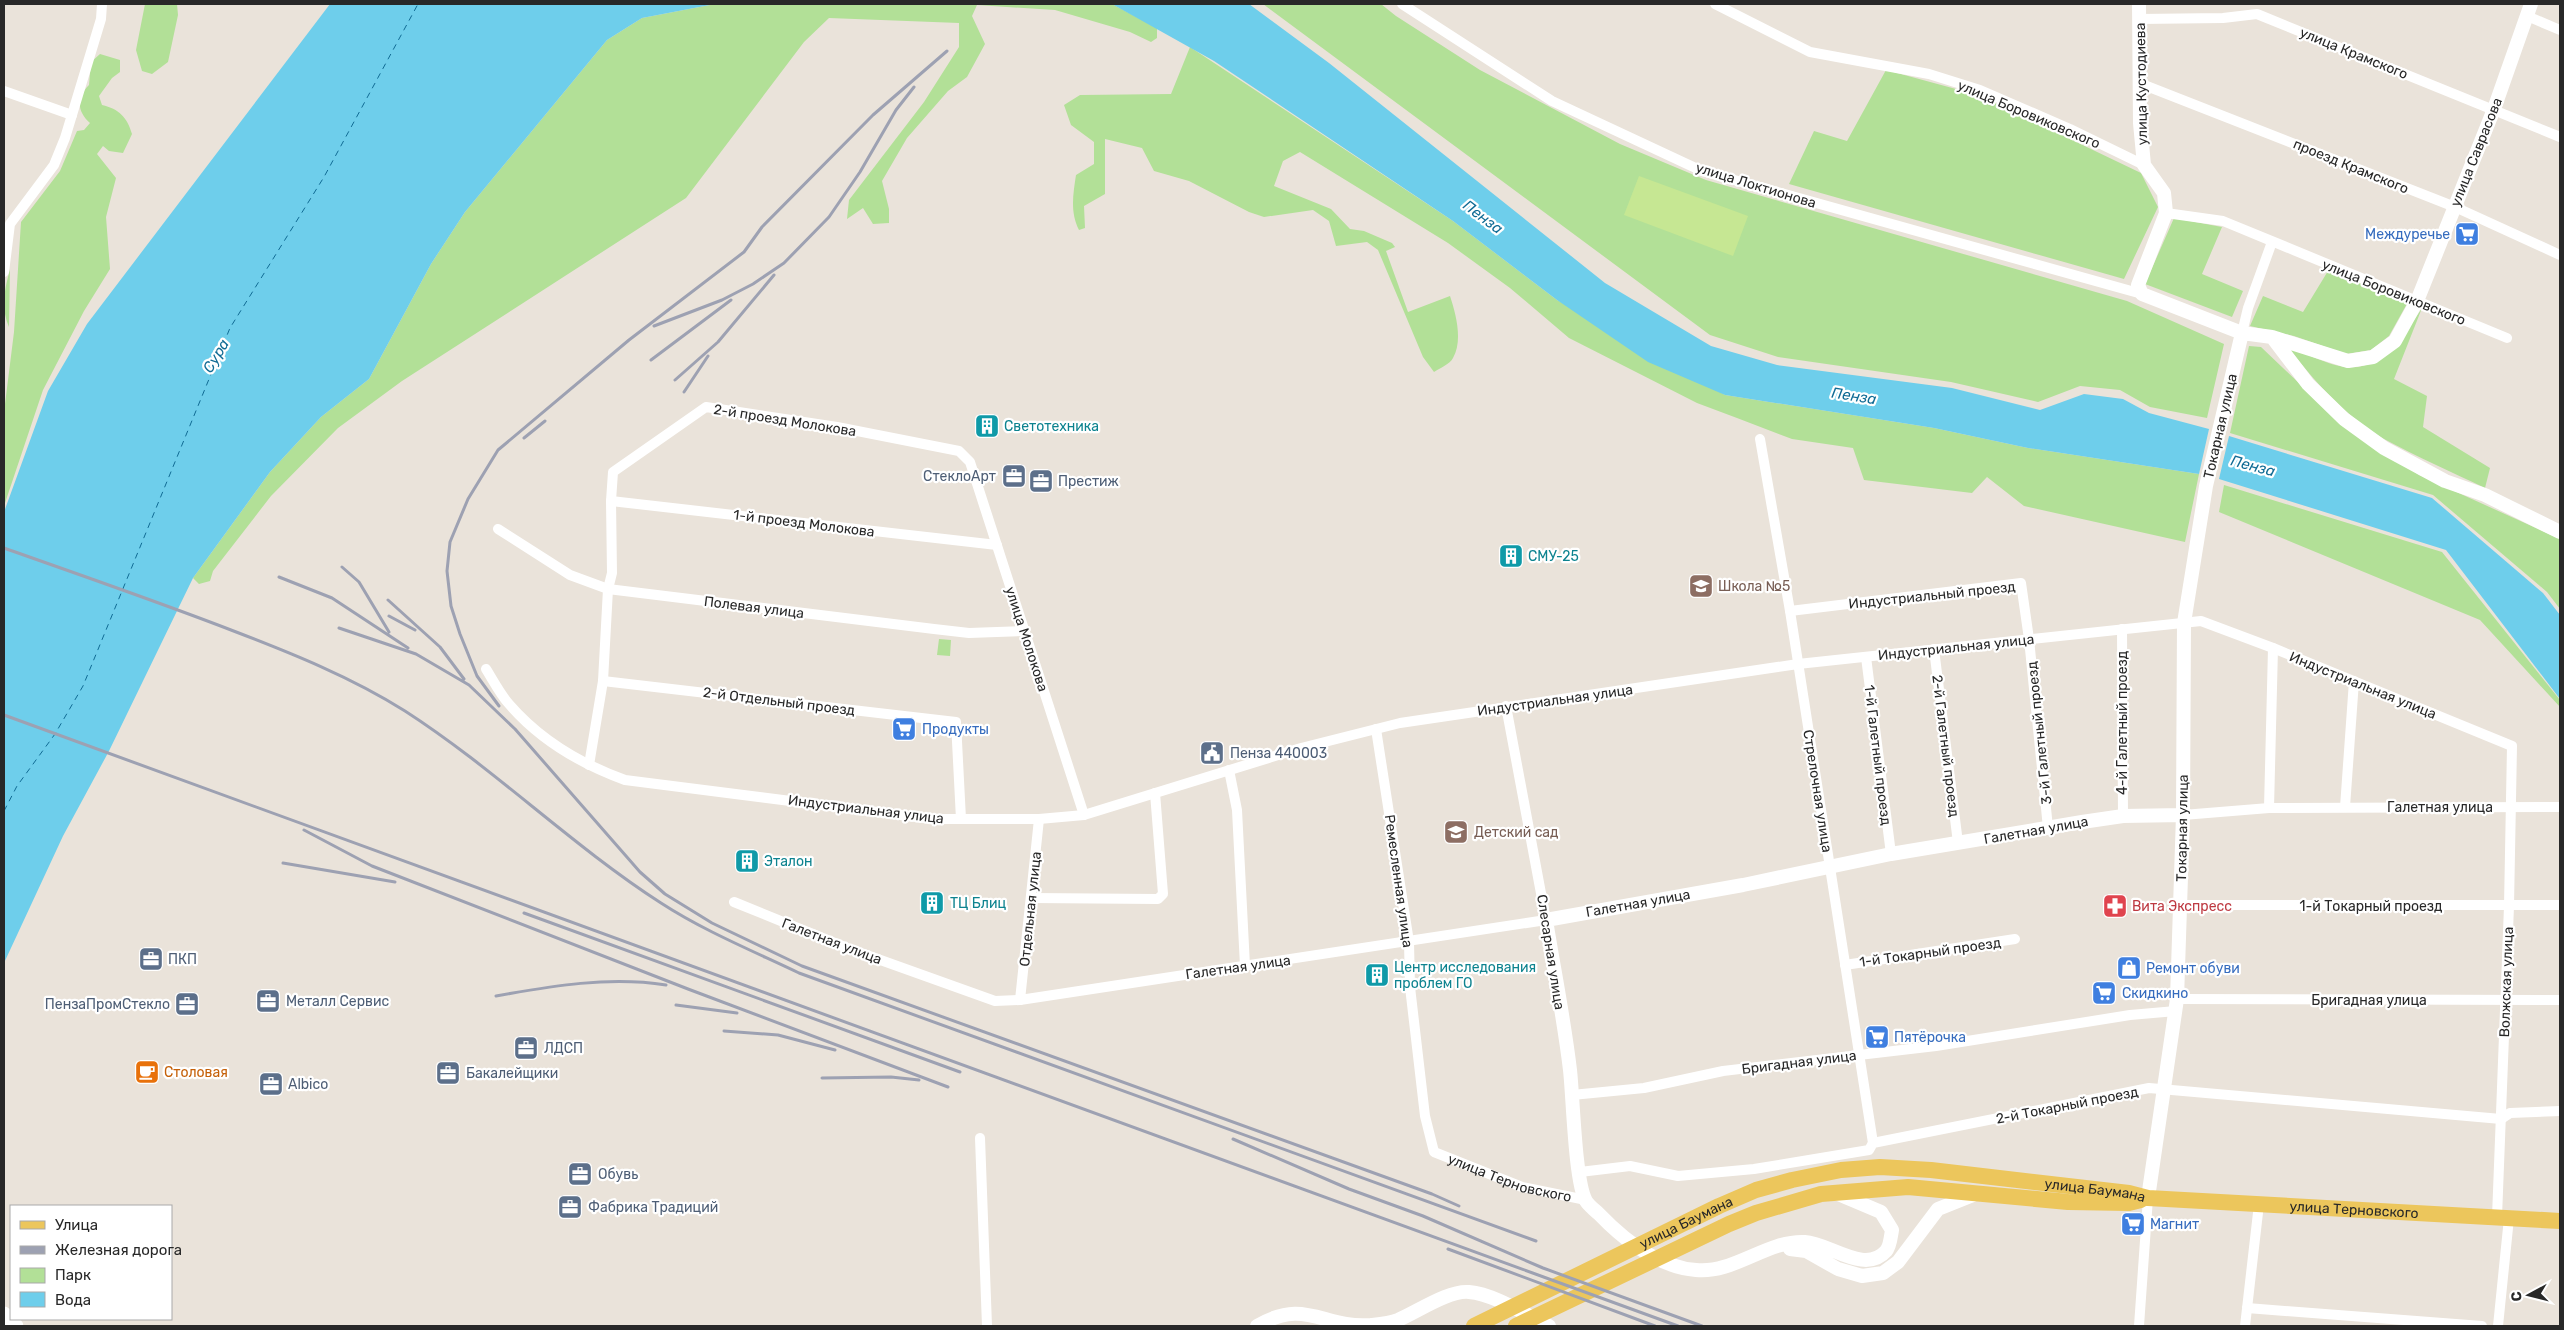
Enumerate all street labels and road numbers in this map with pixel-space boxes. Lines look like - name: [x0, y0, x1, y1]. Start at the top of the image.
- street label: улица Кустодиева: [2132, 23, 2151, 145]
- street label: улица Крамского: [2297, 24, 2410, 83]
- street label: улица Боровиковского: [1955, 77, 2103, 152]
- street label: улица Саврасова: [2447, 95, 2506, 209]
- street label: проезд Крамского: [2291, 136, 2411, 197]
- street label: улица Локтионова: [1694, 159, 1818, 212]
- street label: улица Боровиковского: [2320, 256, 2468, 329]
- street label: Токарная улица: [2200, 372, 2241, 480]
- street label: 2-й проезд Молокова: [712, 401, 857, 440]
- street label: 1-й проезд Молокова: [732, 506, 876, 541]
- street label: Индустриальный проезд: [1848, 578, 2016, 613]
- street label: улица Молокова: [1001, 584, 1052, 694]
- street label: Полевая улица: [703, 593, 805, 622]
- street label: Индустриальная улица: [1877, 631, 2035, 664]
- street label: Индустриальная улица: [2287, 648, 2439, 723]
- street label: 4-й Галетный проезд: [2114, 651, 2131, 795]
- street label: 3-й Галетный проезд: [2024, 661, 2055, 805]
- street label: 2-й Галетный проезд: [1928, 674, 1963, 818]
- street label: Индустриальная улица: [1476, 681, 1634, 720]
- street label: 2-й Отдельный проезд: [702, 684, 856, 719]
- street label: 1-й Галетный проезд: [1860, 684, 1895, 826]
- street label: Стрелочная улица: [1799, 728, 1836, 854]
- street label: Токарная улица: [2173, 774, 2192, 882]
- street label: Индустриальная улица: [787, 791, 945, 827]
- street label: Галетная улица: [2387, 799, 2493, 816]
- street label: Галетная улица: [1983, 813, 2090, 848]
- street label: Ремесленная улица: [1381, 814, 1416, 949]
- street label: Отдельная улица: [1016, 851, 1045, 967]
- street label: Галетная улица: [1585, 886, 1692, 921]
- street label: Слесарная улица: [1533, 893, 1568, 1011]
- street label: 1-й Токарный проезд: [2300, 898, 2442, 915]
- street label: Галетная улица: [779, 915, 884, 968]
- street label: Волжская улица: [2496, 926, 2517, 1038]
- street label: 1-й Токарный проезд: [1858, 934, 2002, 971]
- street label: Галетная улица: [1185, 952, 1292, 983]
- street label: Бригадная улица: [2311, 992, 2427, 1009]
- street label: Бригадная улица: [1741, 1047, 1857, 1078]
- street label: 2-й Токарный проезд: [1994, 1083, 2140, 1128]
- street label: улица Терновского: [1445, 1150, 1573, 1206]
- street label: улица Баумана: [2044, 1175, 2147, 1206]
- street label: улица Баумана: [1637, 1193, 1735, 1253]
- street label: улица Терновского: [2289, 1198, 2419, 1222]

